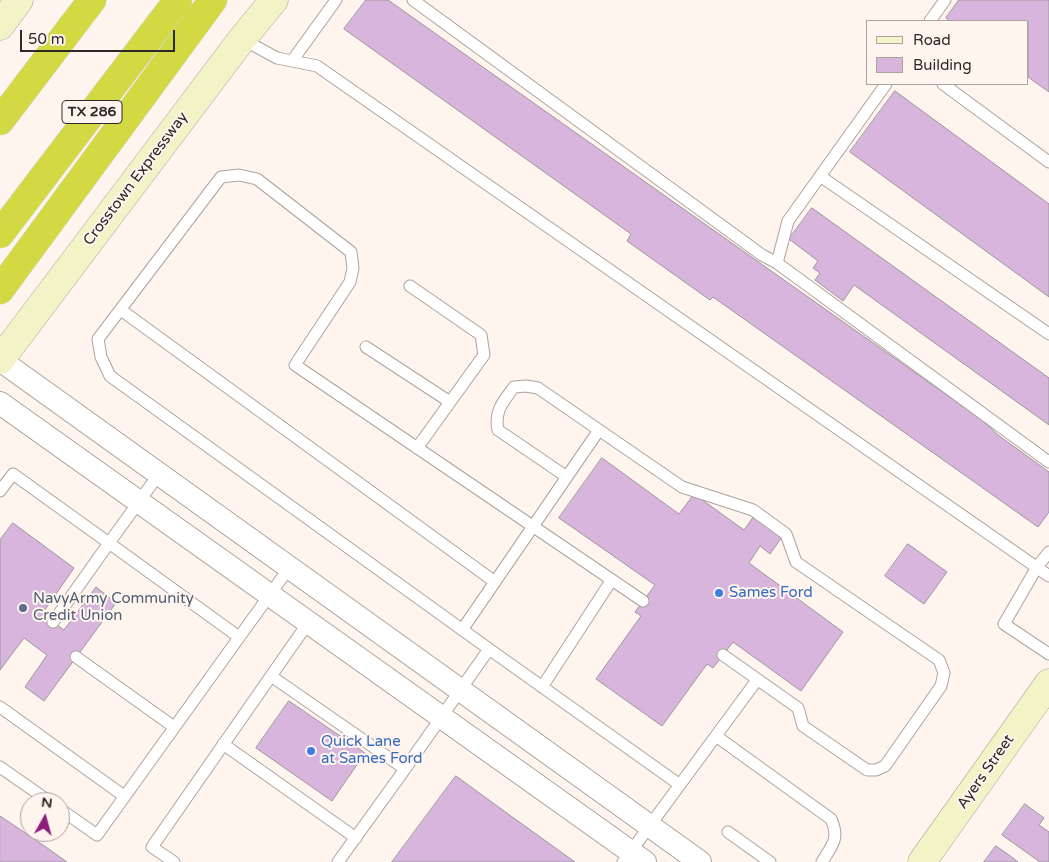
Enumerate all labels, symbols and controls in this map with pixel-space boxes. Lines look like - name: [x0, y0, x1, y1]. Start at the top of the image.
- scale bar: [22, 20, 178, 52]
- legend: [866, 20, 1029, 85]
- text: 50 m: [28, 30, 65, 48]
- text: Road: [913, 31, 951, 49]
- text: Building: [913, 56, 972, 74]
- road number: TX 286: [62, 100, 122, 124]
- street label: Crosstown Expressway: [80, 109, 192, 249]
- place label: Sames Ford: [729, 584, 813, 602]
- marker: Sames Ford: [713, 587, 725, 599]
- place label: NavyArmy Community Credit Union: [33, 590, 194, 625]
- marker: NavyArmy Community Credit Union: [17, 602, 29, 614]
- street label: Ayers Street: [954, 731, 1018, 813]
- place label: Quick Lane at Sames Ford: [321, 733, 423, 768]
- marker: Quick Lane at Sames Ford: [305, 745, 317, 757]
- north arrow: [20, 792, 70, 842]
- text: N: [40, 793, 53, 812]

